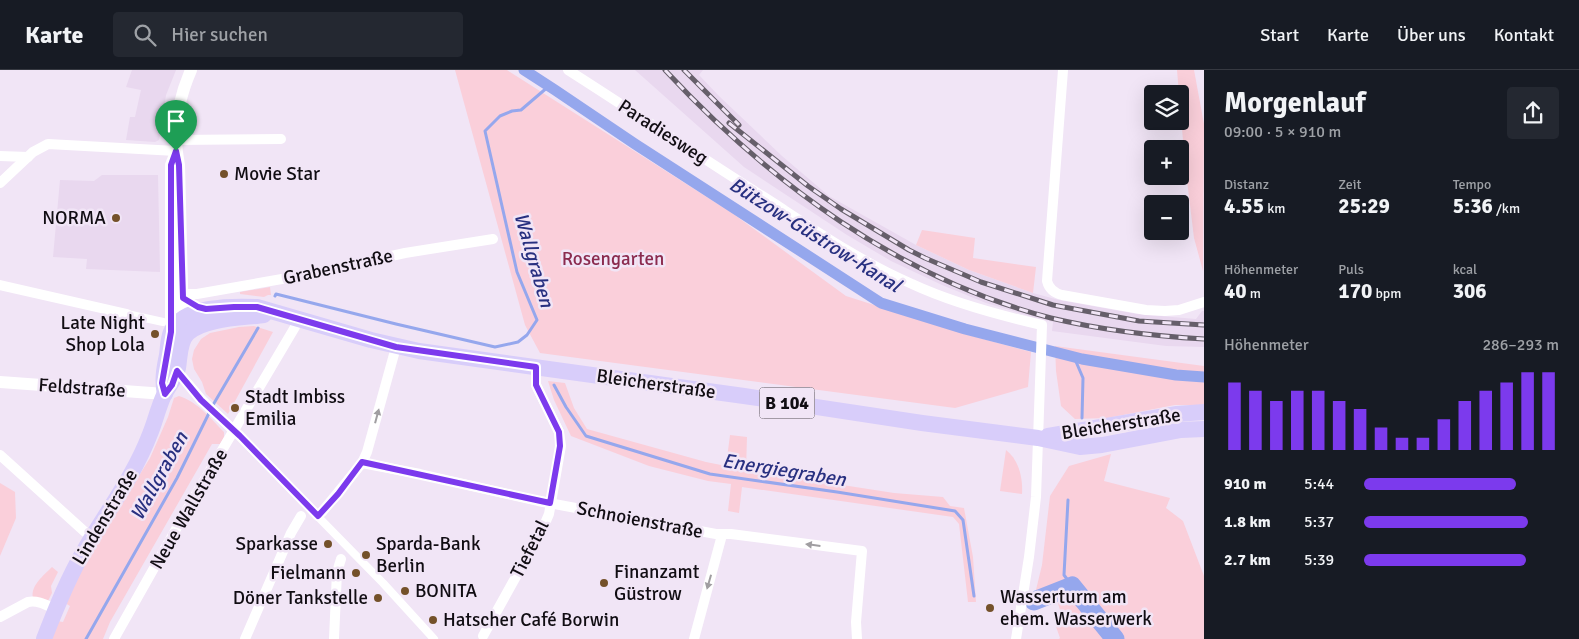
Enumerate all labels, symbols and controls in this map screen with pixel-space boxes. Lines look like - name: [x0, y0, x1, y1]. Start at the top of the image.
- search box: [113, 12, 463, 57]
- text: Karte: [25, 20, 83, 50]
- icon: search: [131, 21, 159, 49]
- text: Hier suchen: [171, 23, 268, 47]
- text: Start: [1260, 24, 1299, 46]
- text: Karte: [1327, 24, 1369, 46]
- text: Über uns: [1397, 24, 1466, 46]
- text: Kontakt: [1494, 24, 1554, 46]
- map controls: [1144, 85, 1189, 240]
- button: layers: [1144, 85, 1189, 130]
- text: Morgenlauf: [1224, 86, 1366, 120]
- button: share: [1507, 87, 1559, 139]
- street label: Paradiesweg: [614, 94, 712, 170]
- pin: [155, 100, 197, 151]
- icon: arrive: [162, 107, 190, 135]
- text: 09:00 · 5 × 910 m: [1224, 122, 1341, 142]
- button: +: [1144, 140, 1189, 185]
- place label: Movie Star: [234, 162, 320, 186]
- marker: Movie Star: [218, 168, 230, 180]
- water label: Bützow-Güstrow-Kanal: [725, 172, 907, 299]
- text: Distanz: [1224, 176, 1269, 193]
- text: Zeit: [1338, 176, 1361, 193]
- text: Tempo: [1453, 176, 1491, 193]
- text: 4.55: [1224, 193, 1264, 219]
- text: 25:29: [1338, 193, 1390, 219]
- text: 5:36: [1453, 193, 1493, 219]
- button: −: [1144, 195, 1189, 240]
- text: km: [1264, 200, 1285, 217]
- text: /km: [1493, 200, 1520, 217]
- place label: NORMA: [42, 206, 106, 230]
- water label: Wallgraben: [509, 210, 560, 311]
- marker: NORMA: [110, 212, 122, 224]
- street label: Grabenstraße: [281, 244, 395, 290]
- park label: Rosengarten: [562, 247, 664, 271]
- text: Höhenmeter: [1224, 261, 1298, 278]
- text: Puls: [1338, 261, 1364, 278]
- text: kcal: [1453, 261, 1477, 278]
- text: 40: [1224, 278, 1247, 304]
- text: 170: [1338, 278, 1372, 304]
- text: 306: [1453, 278, 1487, 304]
- text: m: [1247, 285, 1261, 302]
- text: bpm: [1372, 285, 1401, 302]
- place label: Late Night Shop Lola: [61, 311, 145, 357]
- marker: Late Night Shop Lola: [149, 328, 161, 340]
- text: Höhenmeter: [1224, 335, 1309, 355]
- text: 286–293 m: [1482, 335, 1559, 355]
- street label: Bleicherstraße: [595, 364, 717, 404]
- street label: Feldstraße: [38, 373, 126, 403]
- place label: Stadt Imbiss Emilia: [245, 385, 345, 431]
- road number: B 104: [760, 387, 814, 418]
- marker: Stadt Imbiss Emilia: [229, 402, 241, 414]
- street label: Bleicherstraße: [1060, 403, 1182, 445]
- one-way arrow: [373, 409, 381, 424]
- water label: Wallgraben: [125, 426, 194, 525]
- street label: Neue Wallstraße: [145, 444, 233, 574]
- water label: Energiegraben: [720, 448, 849, 492]
- street label: Lindenstraße: [67, 465, 143, 569]
- text: 910 m: [1224, 474, 1266, 494]
- text: 5:44: [1304, 474, 1334, 494]
- street label: Schnoienstraße: [575, 496, 705, 544]
- text: 1.8 km: [1224, 512, 1271, 532]
- text: 5:37: [1304, 512, 1334, 532]
- street label: Tiefetal: [505, 516, 555, 582]
- place label: Sparkasse: [235, 532, 318, 556]
- place label: Sparda-Bank Berlin: [376, 532, 481, 578]
- marker: Sparkasse: [322, 538, 334, 550]
- one-way arrow: [805, 541, 821, 549]
- marker: Sparda-Bank Berlin: [360, 549, 372, 561]
- text: 2.7 km: [1224, 550, 1271, 570]
- text: 5:39: [1304, 550, 1334, 570]
- place label: Finanzamt Güstrow: [614, 560, 700, 606]
- place label: Fielmann: [270, 561, 346, 585]
- marker: Fielmann: [350, 567, 362, 579]
- one-way arrow: [705, 575, 713, 590]
- marker: Finanzamt Güstrow: [598, 577, 610, 589]
- place label: BONITA: [415, 579, 478, 603]
- marker: BONITA: [399, 585, 411, 597]
- place label: Wasserturm am ehem. Wasserwerk: [1000, 585, 1152, 631]
- place label: Döner Tankstelle: [233, 586, 368, 610]
- marker: Döner Tankstelle: [372, 592, 384, 604]
- marker: Wasserturm am ehem. Wasserwerk: [984, 602, 996, 614]
- place label: Hatscher Café Borwin: [443, 608, 619, 632]
- marker: Hatscher Café Borwin: [427, 614, 439, 626]

